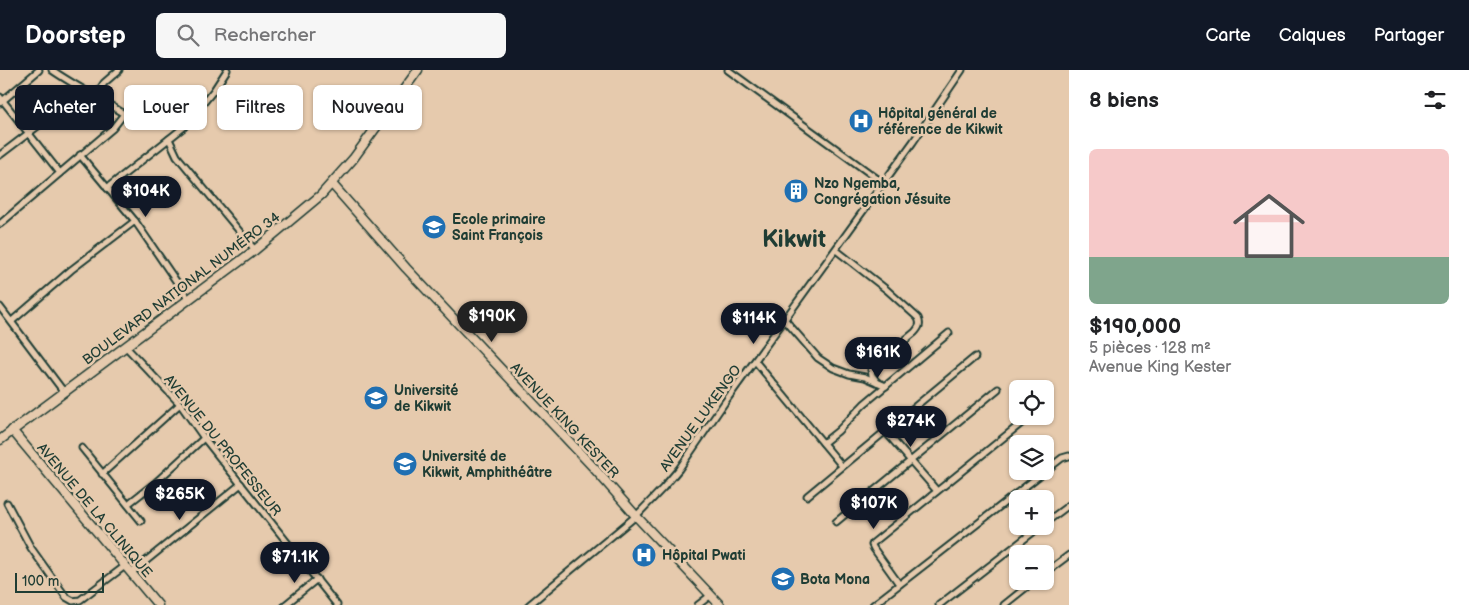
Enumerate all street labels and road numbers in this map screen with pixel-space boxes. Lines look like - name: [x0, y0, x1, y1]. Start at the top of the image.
- street label: BOULEVARD NATIONAL NUMÉRO 34: [79, 207, 284, 368]
- street label: AVENUE KING KESTER: [507, 359, 622, 481]
- street label: AVENUE LUKENGO: [656, 362, 745, 475]
- street label: AVENUE DU PROFESSEUR: [160, 371, 285, 519]
- street label: AVENUE DE LA CLINIQUE: [33, 440, 156, 581]

